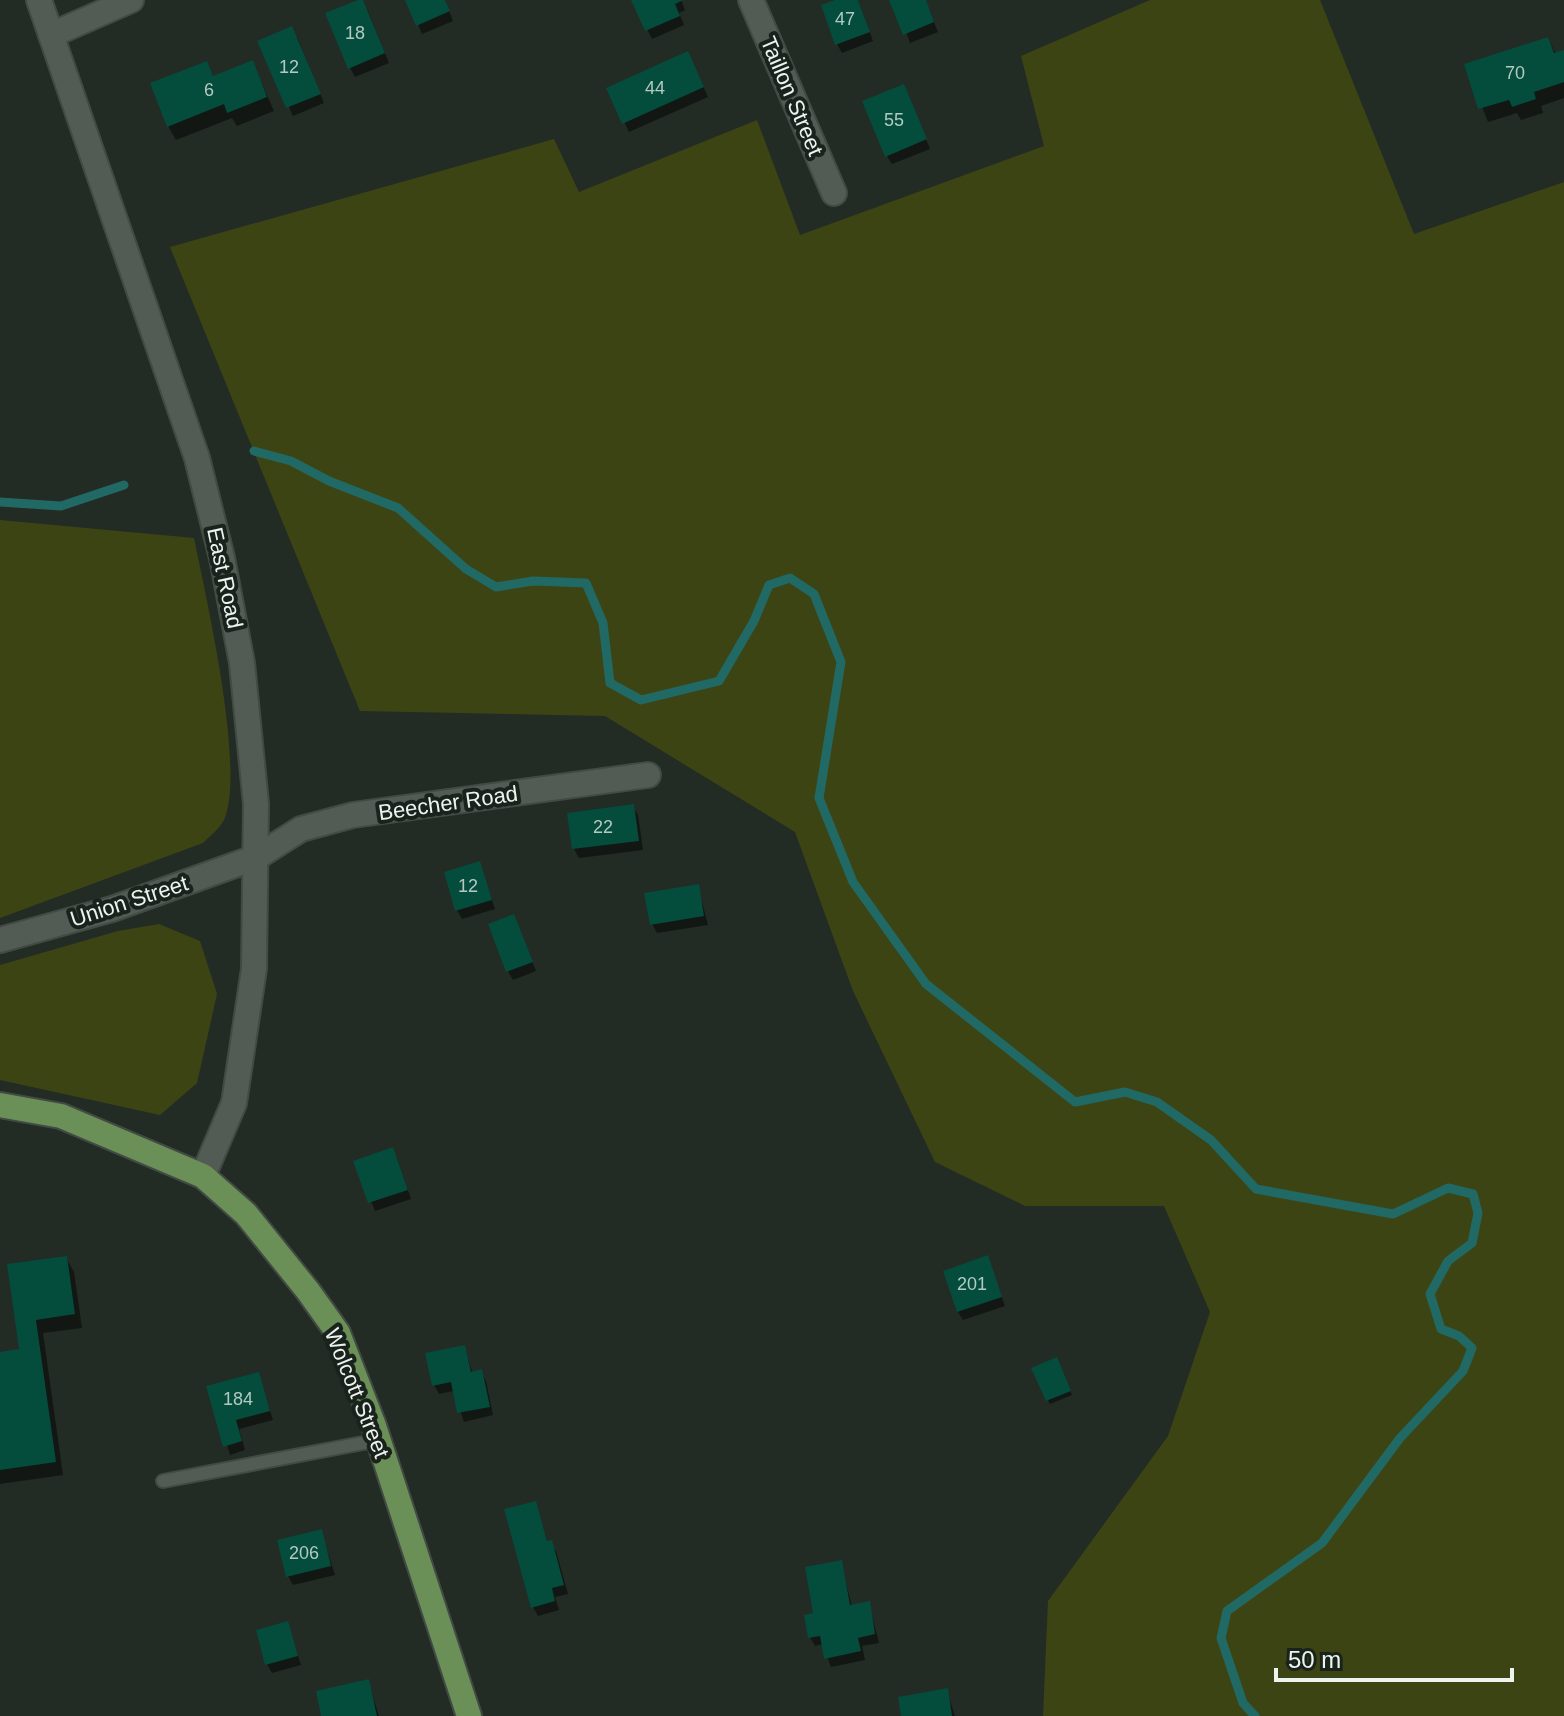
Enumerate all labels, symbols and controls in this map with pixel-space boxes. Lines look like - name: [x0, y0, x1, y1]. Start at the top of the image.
- house number: 47: [835, 9, 855, 29]
- house number: 18: [345, 23, 365, 43]
- street label: Taillon Street: [756, 33, 828, 159]
- house number: 12: [279, 57, 299, 77]
- house number: 70: [1505, 63, 1525, 83]
- house number: 44: [645, 78, 665, 98]
- house number: 6: [204, 80, 214, 100]
- house number: 55: [884, 110, 904, 130]
- street label: East Road: [202, 525, 248, 631]
- street label: Beecher Road: [377, 781, 519, 825]
- house number: 22: [593, 817, 613, 837]
- street label: Union Street: [67, 870, 191, 932]
- house number: 12: [458, 876, 478, 896]
- house number: 201: [957, 1274, 987, 1294]
- street label: Wolcott Street: [320, 1324, 394, 1462]
- house number: 184: [223, 1389, 253, 1409]
- house number: 206: [289, 1543, 319, 1563]
- scale bar: [1276, 1632, 1512, 1682]
- text: 50 m: [1288, 1646, 1341, 1673]

